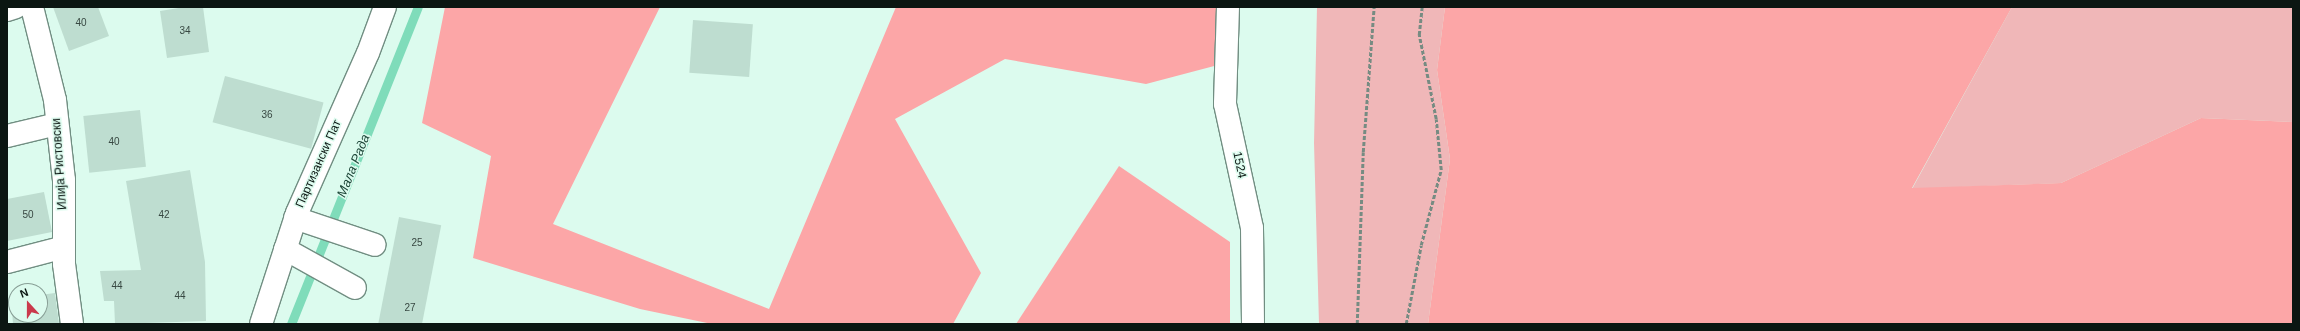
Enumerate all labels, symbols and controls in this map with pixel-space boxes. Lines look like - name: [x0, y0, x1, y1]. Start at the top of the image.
- house number: 40: [75, 17, 87, 29]
- house number: 34: [179, 25, 191, 37]
- house number: 36: [261, 109, 273, 121]
- street label: Илија Ристовски: [50, 118, 70, 210]
- street label: Партизански Пат: [293, 118, 345, 210]
- water label: Мала Рада: [334, 132, 374, 200]
- house number: 40: [108, 136, 120, 148]
- street label: 1524: [1229, 150, 1249, 180]
- house number: 50: [22, 209, 34, 221]
- house number: 42: [158, 209, 170, 221]
- house number: 25: [411, 237, 423, 249]
- house number: 44: [111, 280, 123, 292]
- north arrow: [8, 283, 48, 323]
- text: N: [18, 286, 30, 300]
- house number: 44: [174, 290, 186, 302]
- house number: 27: [404, 302, 416, 314]

